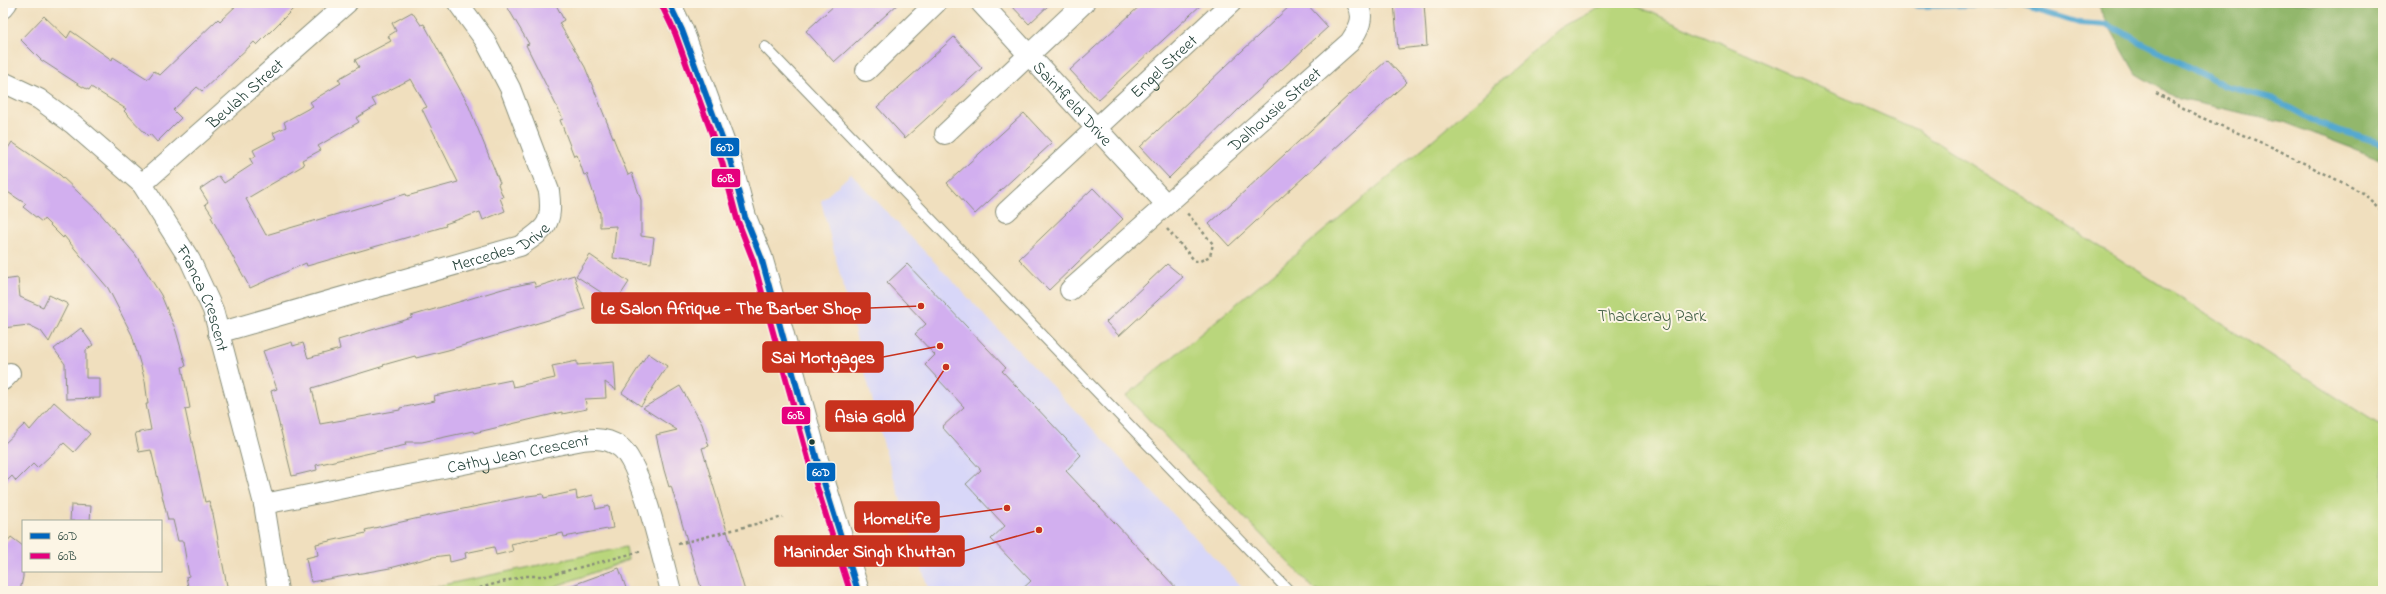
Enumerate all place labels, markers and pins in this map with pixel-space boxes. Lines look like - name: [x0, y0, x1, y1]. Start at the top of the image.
- callout: Le Salon Afrique - The Barber Shop: [592, 293, 870, 323]
- callout: Sai Mortgages: [763, 342, 883, 372]
- callout: Asia Gold: [826, 401, 913, 431]
- unlabelled marker: [807, 437, 817, 447]
- callout: HomeLife: [855, 502, 939, 532]
- callout: Maninder Singh Khuttan: [775, 536, 964, 566]

